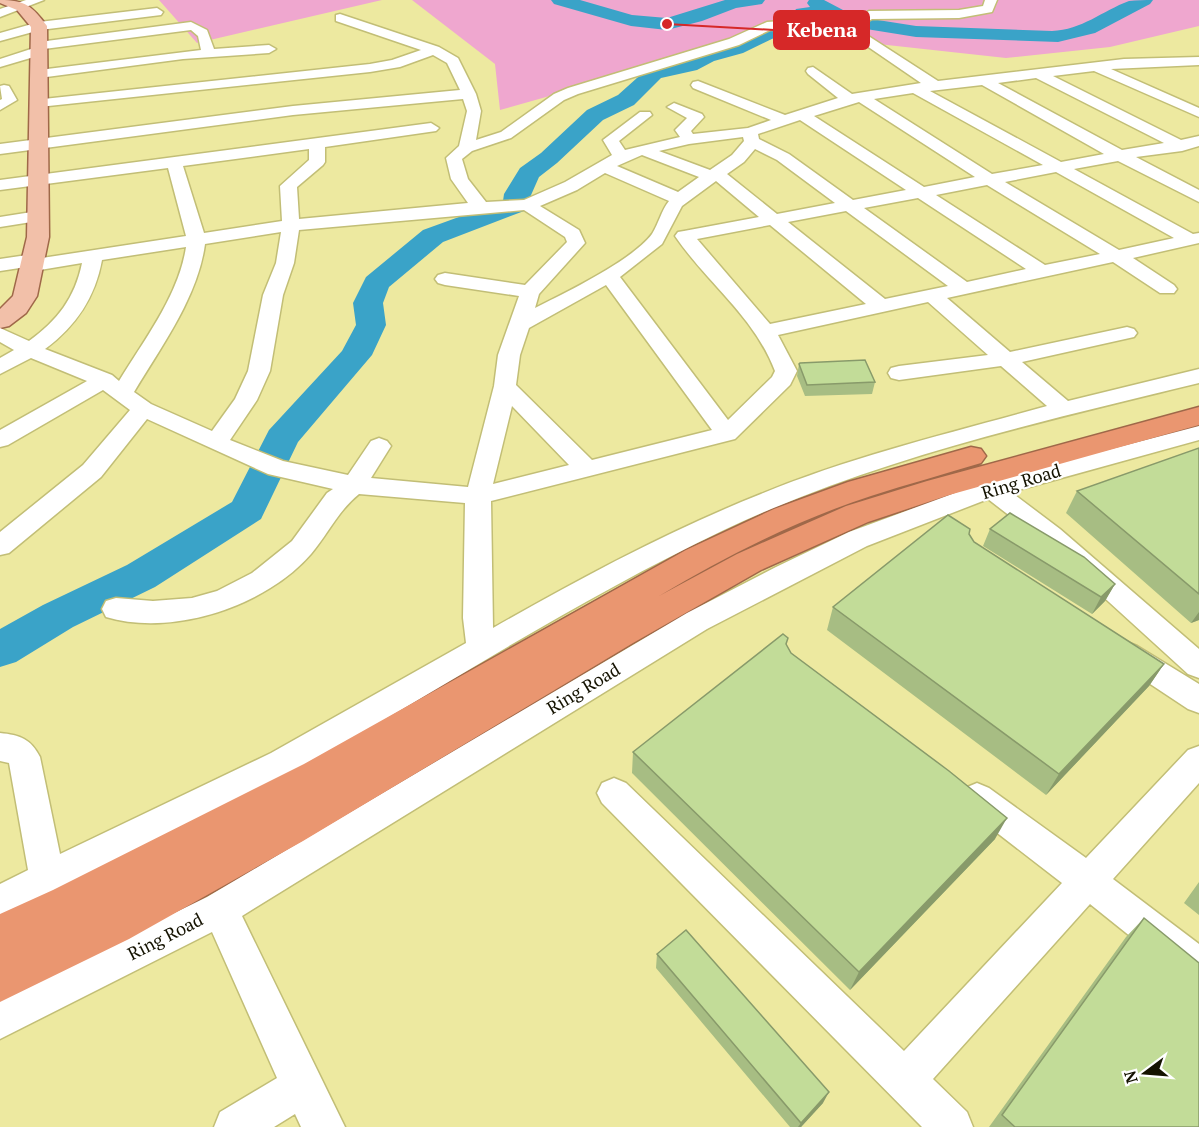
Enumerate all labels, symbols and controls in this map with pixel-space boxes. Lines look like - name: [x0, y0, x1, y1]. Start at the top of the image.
- callout: Kebena: [774, 11, 869, 49]
- text: Kebena: [787, 16, 857, 43]
- street label: Ring Road: [978, 458, 1064, 504]
- street label: Ring Road: [542, 657, 624, 719]
- street label: Ring Road: [123, 907, 207, 965]
- north arrow: [1115, 1043, 1175, 1103]
- text: N: [1118, 1068, 1143, 1086]

